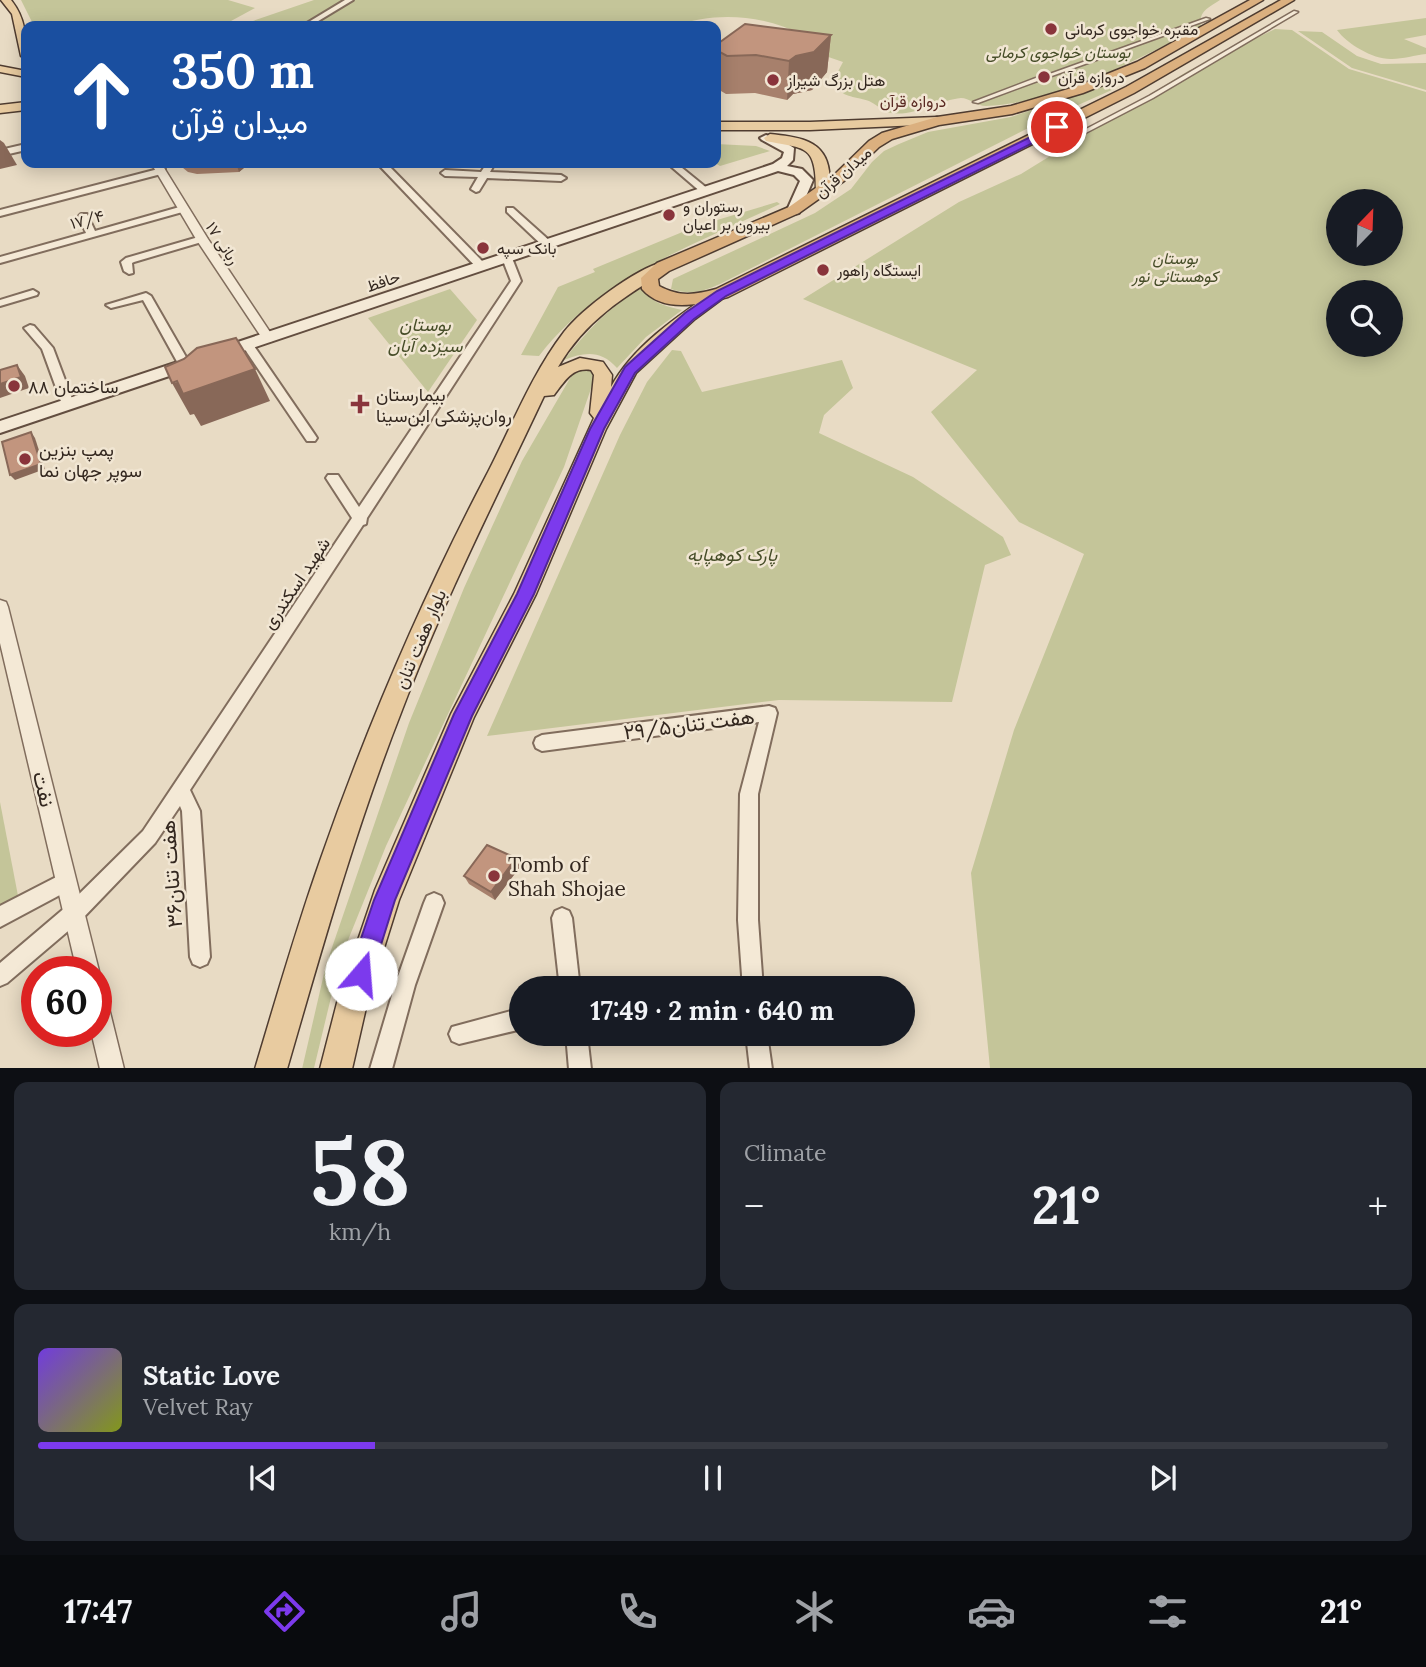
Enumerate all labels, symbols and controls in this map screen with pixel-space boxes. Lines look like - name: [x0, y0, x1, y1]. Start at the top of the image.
- place label: مقبره خواجوی کرمانی: [1065, 19, 1198, 40]
- marker: مقبره خواجوی کرمانی: [1043, 21, 1059, 37]
- text: 350 m: [171, 39, 314, 101]
- park label: بوستان خواجوی کرمانی: [986, 42, 1131, 63]
- icon: ahead: [56, 49, 147, 140]
- place label: دروازه قرآن: [1058, 67, 1125, 88]
- marker: دروازه قرآن: [1036, 69, 1052, 85]
- place label: هتل بزرگ شیراز: [786, 70, 885, 91]
- marker: هتل بزرگ شیراز: [765, 72, 781, 88]
- district label: دروازه قرآن: [880, 91, 946, 112]
- pin: [1027, 97, 1087, 157]
- text: میدان قرآن: [171, 101, 308, 142]
- icon: arrive: [1038, 108, 1076, 146]
- street label: میدان قرآن: [811, 142, 876, 203]
- north arrow: [1326, 189, 1404, 266]
- map controls: [1326, 189, 1403, 357]
- place label: رستوران و بیرون بر اعيان: [683, 196, 770, 235]
- street label: ۱۷/۴: [68, 205, 106, 234]
- marker: رستوران و بیرون بر اعيان: [661, 207, 677, 223]
- street label: ربانی ۱۷: [201, 218, 244, 269]
- place label: بانک سپه: [497, 238, 556, 260]
- marker: بانک سپه: [475, 240, 491, 256]
- park label: بوستان کوهستانی نور: [1131, 248, 1221, 287]
- place label: ایستگاه راهور: [836, 260, 921, 281]
- marker: ایستگاه راهور: [815, 262, 831, 278]
- street label: حافظ: [363, 266, 403, 296]
- button: search: [1326, 280, 1403, 357]
- park label: بوستان سیزده آبان: [388, 313, 463, 357]
- place label: ساختمان ۸۸: [28, 375, 119, 398]
- marker: ساختمان ۸۸: [6, 378, 22, 394]
- place label: بیمارستان روان‌پزشکی ابن‌سینا: [376, 383, 512, 428]
- marker: بیمارستان روان‌پزشکی ابن‌سینا: [350, 394, 370, 414]
- place label: پمپ بنزین سوپر جهان نما: [39, 438, 142, 483]
- marker: پمپ بنزین سوپر جهان نما: [17, 451, 33, 467]
- street label: شهید اسکندری: [257, 533, 335, 633]
- park label: پارک کوهپایه: [687, 543, 777, 567]
- street label: بلوار هفت تنان: [389, 586, 451, 692]
- street label: ۲۹/۵هفت تنان: [622, 703, 756, 745]
- street label: نفت: [27, 768, 61, 810]
- street label: هفت تنان۳۶: [154, 819, 188, 929]
- place label: Tomb of Shah Shojae: [508, 851, 626, 902]
- marker: Tomb of Shah Shojae: [486, 868, 502, 884]
- position arrow: [324, 937, 398, 1011]
- speed limit sign: 60: [21, 956, 112, 1047]
- text: 17:49 · 2 min · 640 m: [590, 994, 834, 1027]
- text: 58: [309, 1113, 411, 1230]
- text: Climate: [744, 1138, 826, 1167]
- text: 21°: [1032, 1172, 1100, 1238]
- text: −: [744, 1182, 764, 1230]
- text: +: [1368, 1182, 1388, 1230]
- text: km/h: [329, 1217, 391, 1246]
- text: Static Love: [143, 1359, 280, 1392]
- text: Velvet Ray: [143, 1392, 253, 1421]
- icon: previous: [244, 1459, 282, 1497]
- icon: pause: [694, 1459, 732, 1497]
- icon: next: [1144, 1459, 1182, 1497]
- icon: directions: [260, 1587, 309, 1636]
- icon: music: [437, 1587, 486, 1636]
- icon: phone: [613, 1587, 662, 1636]
- icon: climate: [790, 1587, 839, 1636]
- icon: car: [967, 1587, 1016, 1636]
- icon: filters: [1143, 1587, 1192, 1636]
- text: 17:47: [64, 1591, 132, 1632]
- text: 21°: [1320, 1591, 1362, 1632]

